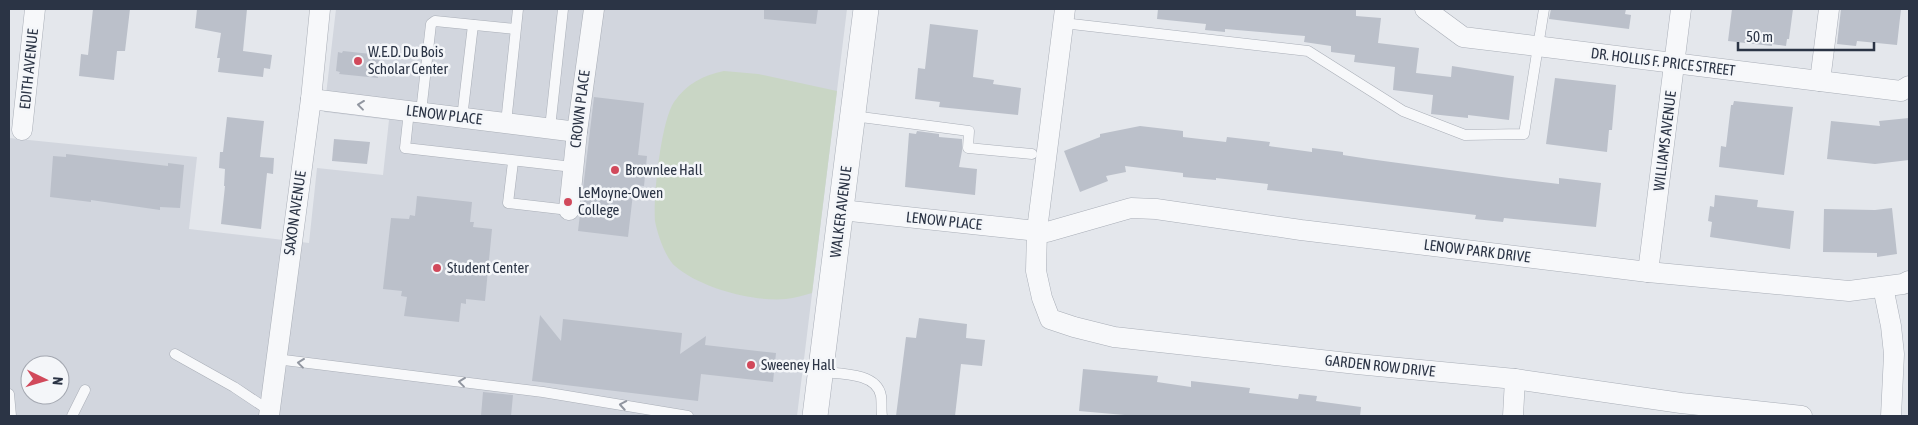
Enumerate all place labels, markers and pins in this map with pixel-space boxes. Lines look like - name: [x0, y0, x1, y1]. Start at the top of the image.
- place label: W.E.D. Du Bois Scholar Center: [368, 43, 448, 77]
- marker: W.E.D. Du Bois Scholar Center: [352, 55, 364, 67]
- place label: Brownlee Hall: [625, 161, 703, 178]
- marker: Brownlee Hall: [609, 164, 621, 176]
- place label: LeMoyne-Owen College: [578, 184, 663, 218]
- marker: LeMoyne-Owen College: [562, 196, 574, 208]
- place label: Student Center: [447, 259, 529, 276]
- marker: Student Center: [431, 262, 443, 274]
- place label: Sweeney Hall: [761, 356, 835, 373]
- marker: Sweeney Hall: [745, 359, 757, 371]

